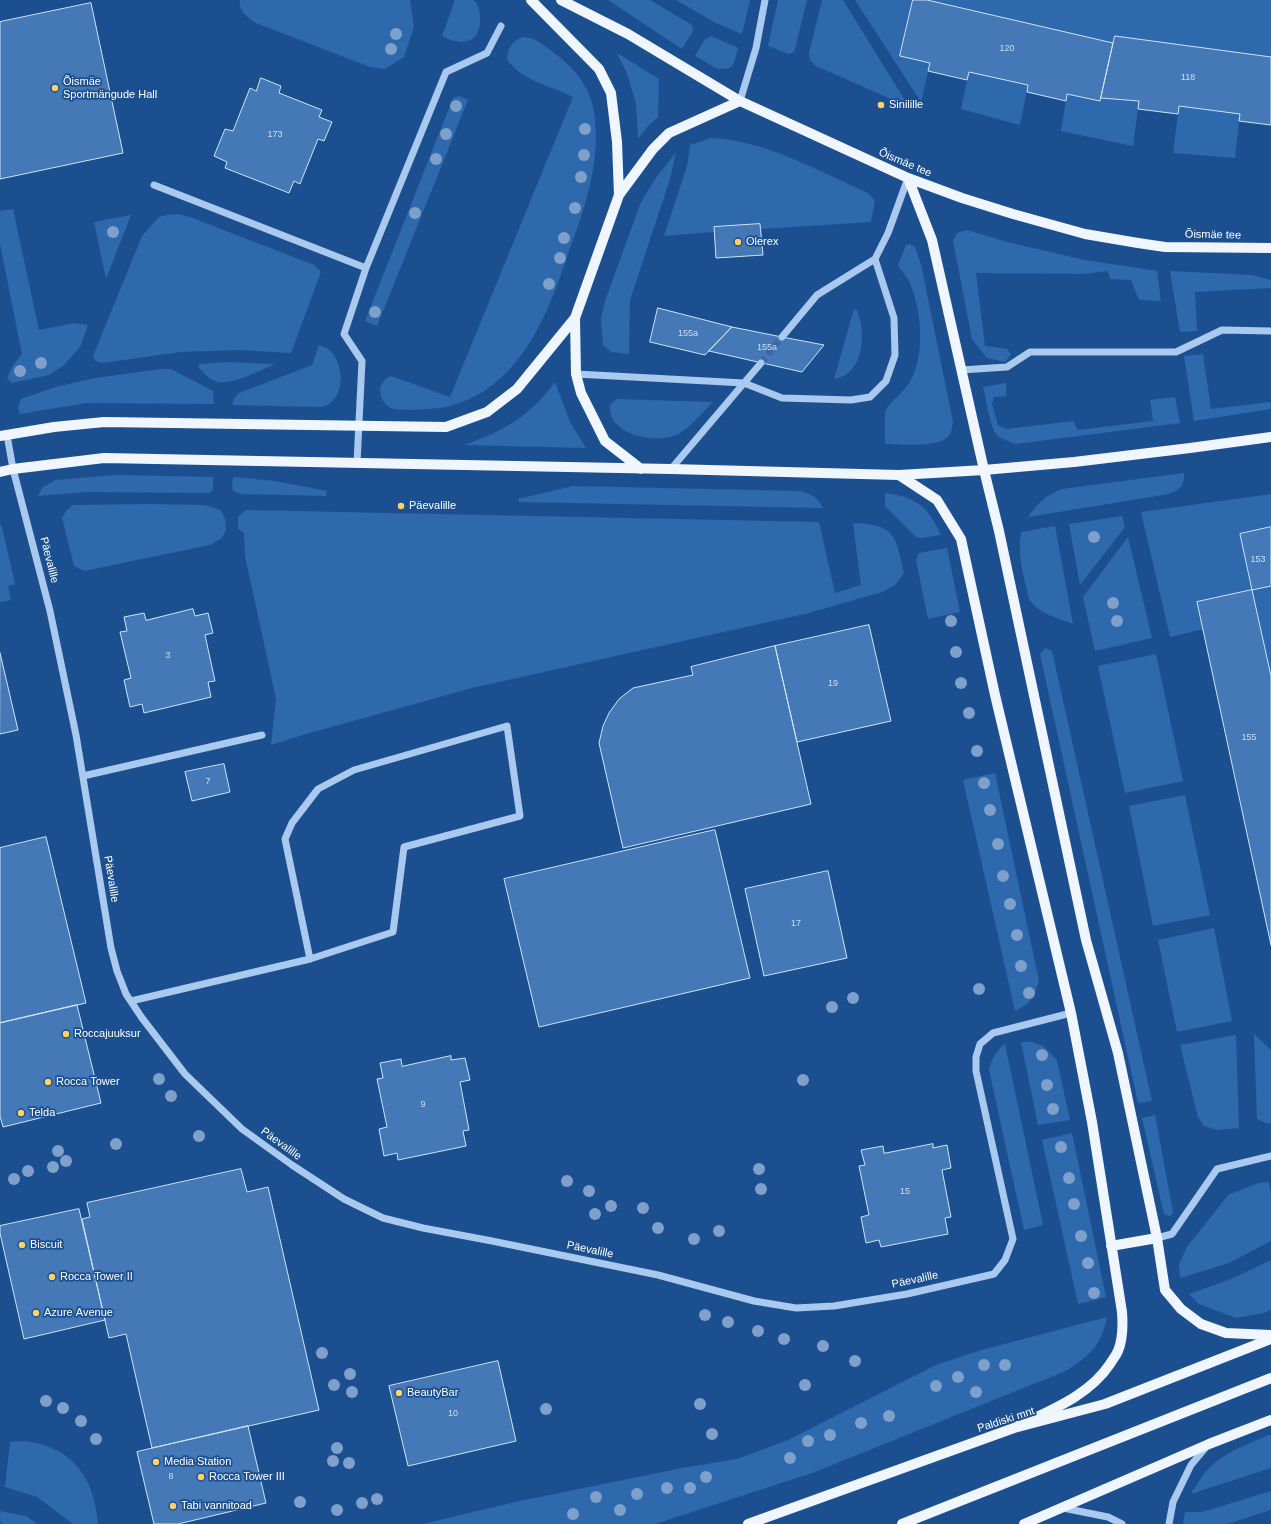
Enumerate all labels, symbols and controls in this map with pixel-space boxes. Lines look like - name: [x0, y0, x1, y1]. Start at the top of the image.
- house number: 120: [999, 44, 1015, 54]
- house number: 118: [1181, 73, 1195, 83]
- place label: Õismäe Sportmängude Hall: [63, 75, 157, 101]
- marker: Õismäe Sportmängude Hall: [50, 83, 60, 93]
- place label: Sinilille: [889, 98, 923, 112]
- marker: Sinilille: [876, 100, 886, 110]
- house number: 173: [267, 130, 283, 140]
- street label: Õismäe tee: [877, 146, 933, 180]
- street label: Õismäe tee: [1185, 228, 1241, 242]
- place label: Olerex: [746, 235, 778, 249]
- marker: Olerex: [733, 237, 743, 247]
- house number: 155a: [678, 329, 698, 339]
- house number: 155a: [757, 343, 777, 353]
- place label: Päevalille: [409, 499, 456, 513]
- marker: Päevalille: [396, 501, 406, 511]
- street label: Päevalille: [37, 536, 61, 584]
- house number: 153: [1250, 555, 1266, 565]
- house number: 3: [165, 651, 171, 661]
- house number: 19: [828, 679, 838, 689]
- house number: 155: [1241, 733, 1257, 743]
- house number: 7: [205, 777, 211, 787]
- street label: Päevalille: [101, 855, 121, 903]
- house number: 17: [791, 919, 801, 929]
- place label: Roccajuuksur: [74, 1027, 141, 1041]
- marker: Roccajuuksur: [61, 1029, 71, 1039]
- place label: Rocca Tower: [56, 1075, 120, 1089]
- marker: Rocca Tower: [43, 1077, 53, 1087]
- house number: 9: [420, 1100, 426, 1110]
- place label: Telda: [29, 1106, 55, 1120]
- marker: Telda: [16, 1108, 26, 1118]
- street label: Päevalille: [258, 1125, 304, 1163]
- house number: 15: [900, 1187, 910, 1197]
- place label: Biscuit: [30, 1238, 62, 1252]
- street label: Päevalille: [566, 1239, 614, 1261]
- marker: Biscuit: [17, 1240, 27, 1250]
- street label: Päevalille: [891, 1269, 939, 1291]
- place label: Rocca Tower II: [60, 1270, 133, 1284]
- marker: Rocca Tower II: [47, 1272, 57, 1282]
- place label: Azure Avenue: [44, 1306, 113, 1320]
- marker: Azure Avenue: [31, 1308, 41, 1318]
- place label: BeautyBar: [407, 1386, 458, 1400]
- marker: BeautyBar: [394, 1388, 404, 1398]
- street label: Paldiski mnt: [976, 1405, 1036, 1435]
- house number: 10: [448, 1409, 458, 1419]
- place label: Media Station: [164, 1455, 231, 1469]
- marker: Media Station: [151, 1457, 161, 1467]
- place label: Rocca Tower III: [209, 1470, 285, 1484]
- house number: 8: [168, 1472, 174, 1482]
- marker: Rocca Tower III: [196, 1472, 206, 1482]
- place label: Tabi vannitoad: [181, 1499, 252, 1513]
- marker: Tabi vannitoad: [168, 1501, 178, 1511]

